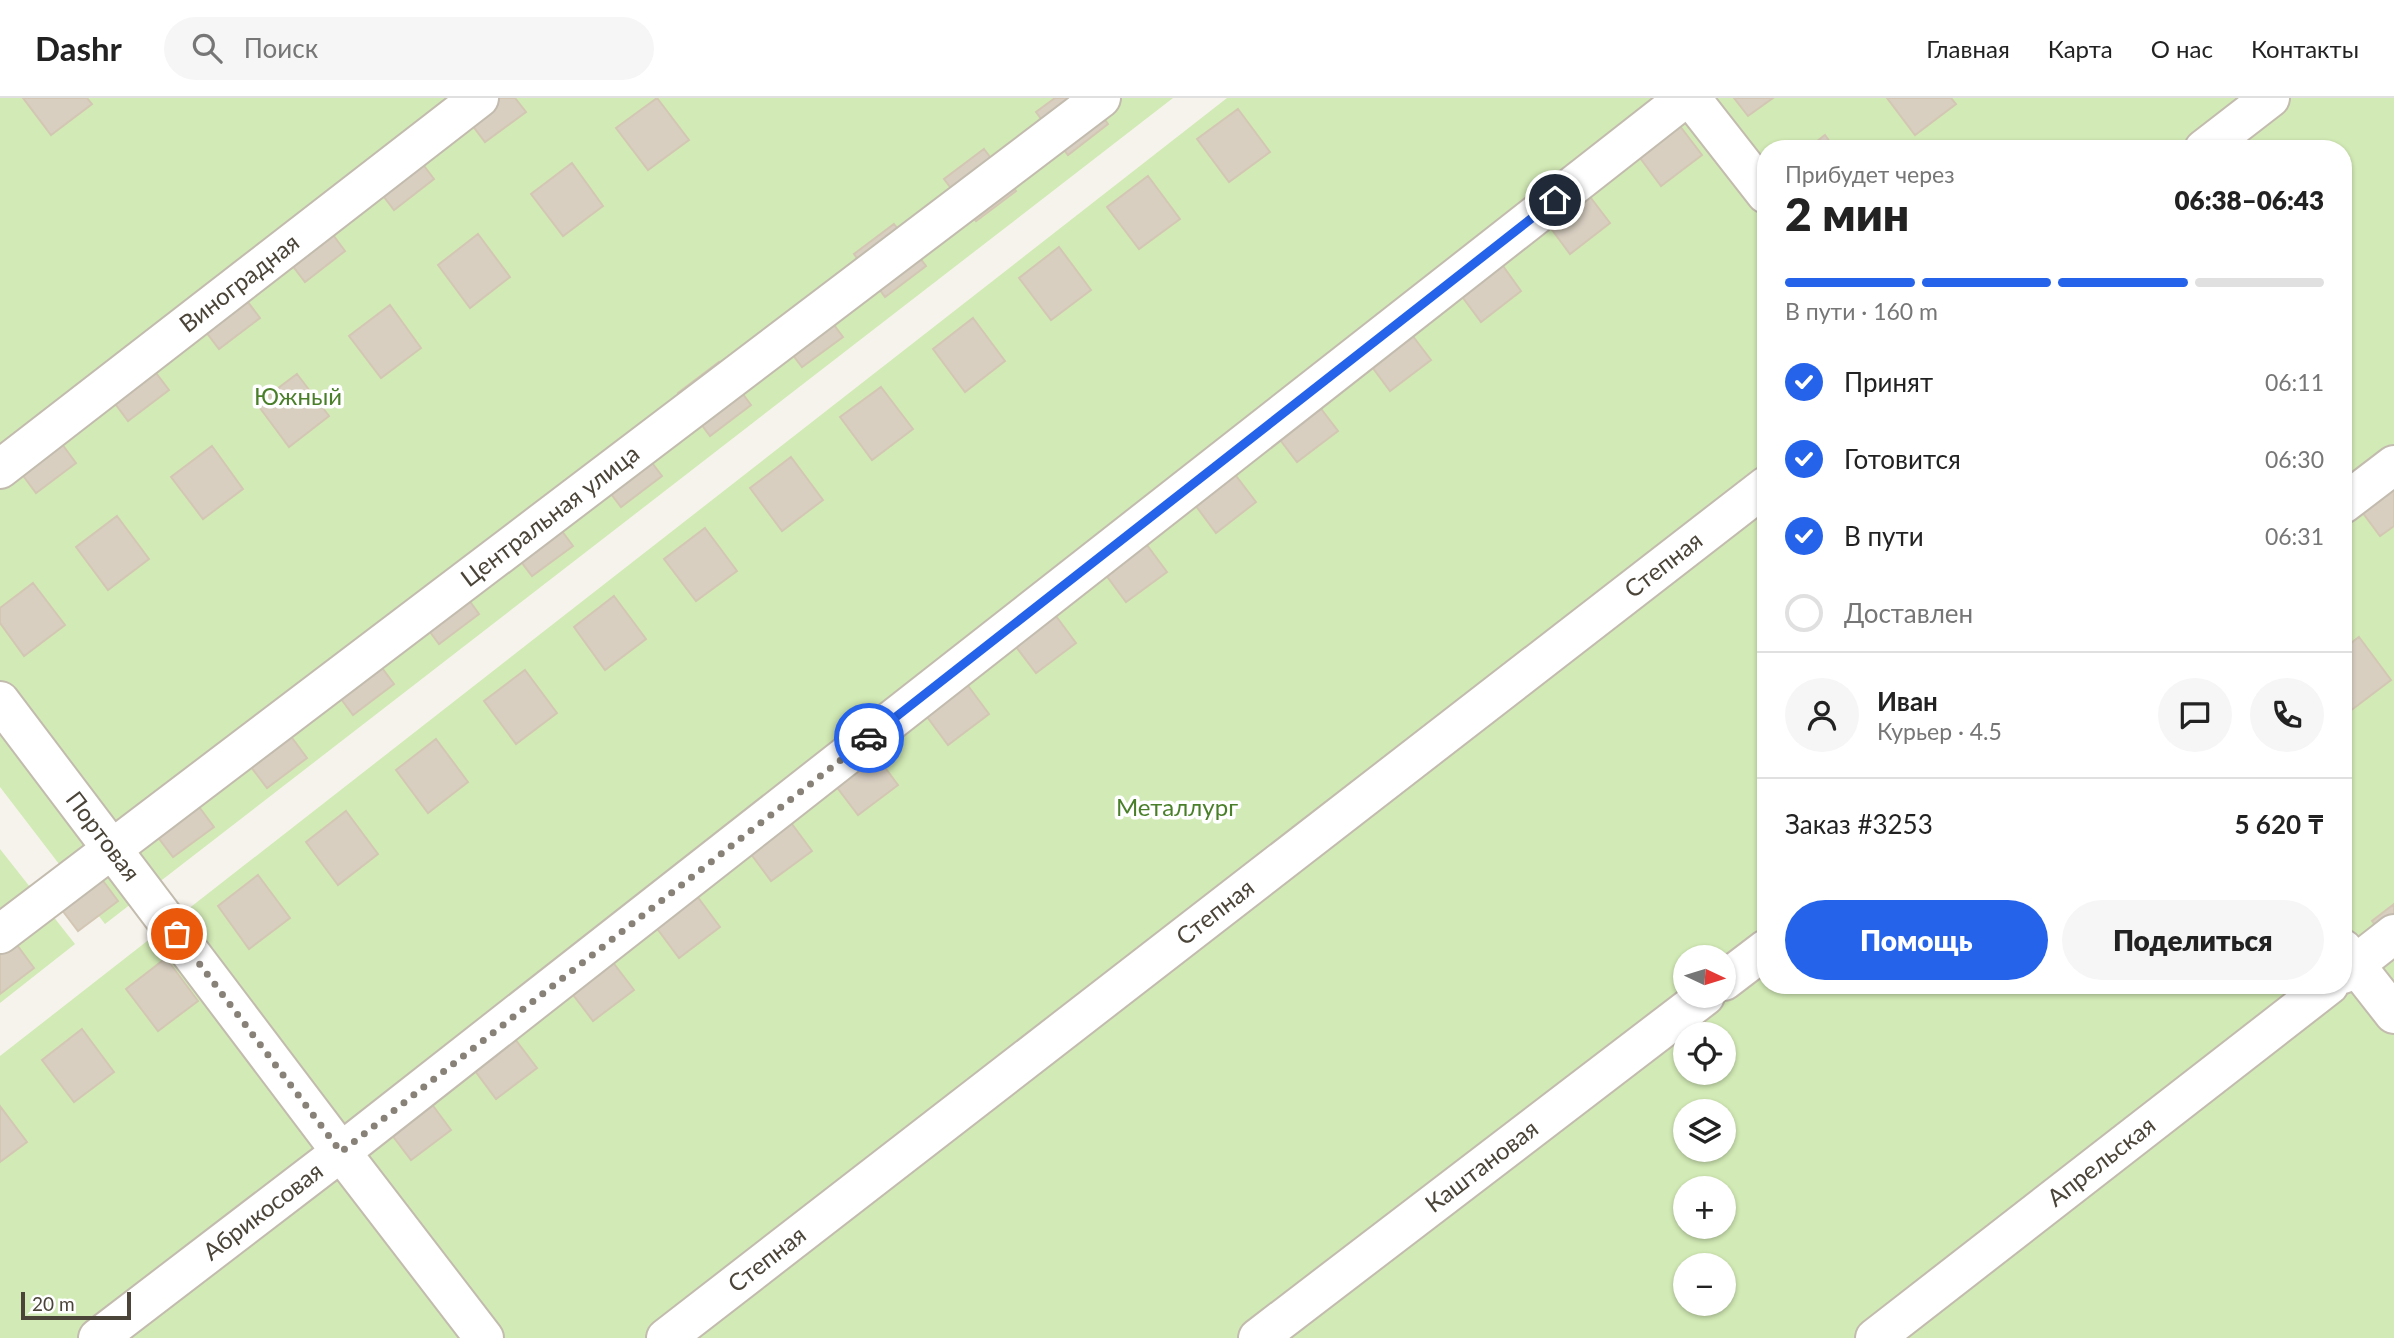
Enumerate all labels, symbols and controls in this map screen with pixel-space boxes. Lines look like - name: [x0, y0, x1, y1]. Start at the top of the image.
- search box: [164, 17, 654, 80]
- text: Dashr: [35, 28, 122, 68]
- icon: search: [188, 29, 226, 67]
- text: Поиск: [244, 32, 318, 64]
- text: Главная: [1926, 34, 2010, 63]
- text: Карта: [2048, 34, 2113, 63]
- text: О нас: [2151, 34, 2213, 63]
- text: Контакты: [2251, 34, 2359, 63]
- text: Прибудет через: [1785, 160, 1955, 188]
- pin: [1525, 170, 1585, 230]
- icon: home: [1536, 181, 1574, 219]
- text: 06:38–06:43: [2174, 184, 2324, 216]
- text: 2 мин: [1785, 186, 1909, 241]
- street label: Виноградная: [173, 227, 304, 338]
- text: В пути · 160 m: [1785, 297, 1938, 325]
- icon: check: [1785, 363, 1823, 401]
- text: Принят: [1844, 366, 1933, 398]
- text: 06:11: [2265, 368, 2324, 396]
- park label: Южный: [254, 381, 342, 410]
- street label: Центральная улица: [455, 438, 644, 592]
- icon: check: [1785, 440, 1823, 478]
- text: Готовится: [1844, 443, 1961, 475]
- text: 06:30: [2265, 445, 2324, 473]
- icon: check: [1785, 517, 1823, 555]
- text: В пути: [1844, 520, 1924, 552]
- text: 06:31: [2265, 522, 2324, 550]
- street label: Степная: [1618, 525, 1708, 603]
- text: Доставлен: [1844, 597, 1973, 629]
- button: person: [1785, 678, 1859, 752]
- button: chat: [2158, 678, 2232, 752]
- button: phone: [2250, 678, 2324, 752]
- text: Иван: [1877, 685, 1938, 717]
- courier: [834, 703, 904, 773]
- text: Курьер · 4.5: [1877, 717, 2002, 745]
- icon: car: [850, 719, 888, 757]
- street label: Портовая: [61, 785, 147, 886]
- park label: Металлург: [1116, 792, 1238, 821]
- text: Заказ #3253: [1785, 808, 1933, 840]
- text: 5 620 ₸: [2234, 808, 2324, 840]
- street label: Степная: [1170, 872, 1259, 950]
- button: Помощь: [1785, 900, 2048, 980]
- button: Поделиться: [2062, 900, 2324, 980]
- pin: [147, 904, 207, 964]
- icon: bag: [158, 915, 196, 953]
- north arrow: [1673, 945, 1736, 1008]
- map controls: [1673, 945, 1736, 1316]
- button: locate: [1673, 1022, 1736, 1085]
- button: layers: [1673, 1099, 1736, 1162]
- street label: Апрельская: [2041, 1110, 2160, 1212]
- street label: Каштановая: [1419, 1113, 1543, 1218]
- street label: Абрикосовая: [197, 1155, 328, 1265]
- button: +: [1673, 1176, 1736, 1239]
- street label: Степная: [722, 1219, 811, 1298]
- button: −: [1673, 1253, 1736, 1316]
- scale bar: [21, 1289, 131, 1321]
- text: 20 m: [32, 1292, 75, 1315]

